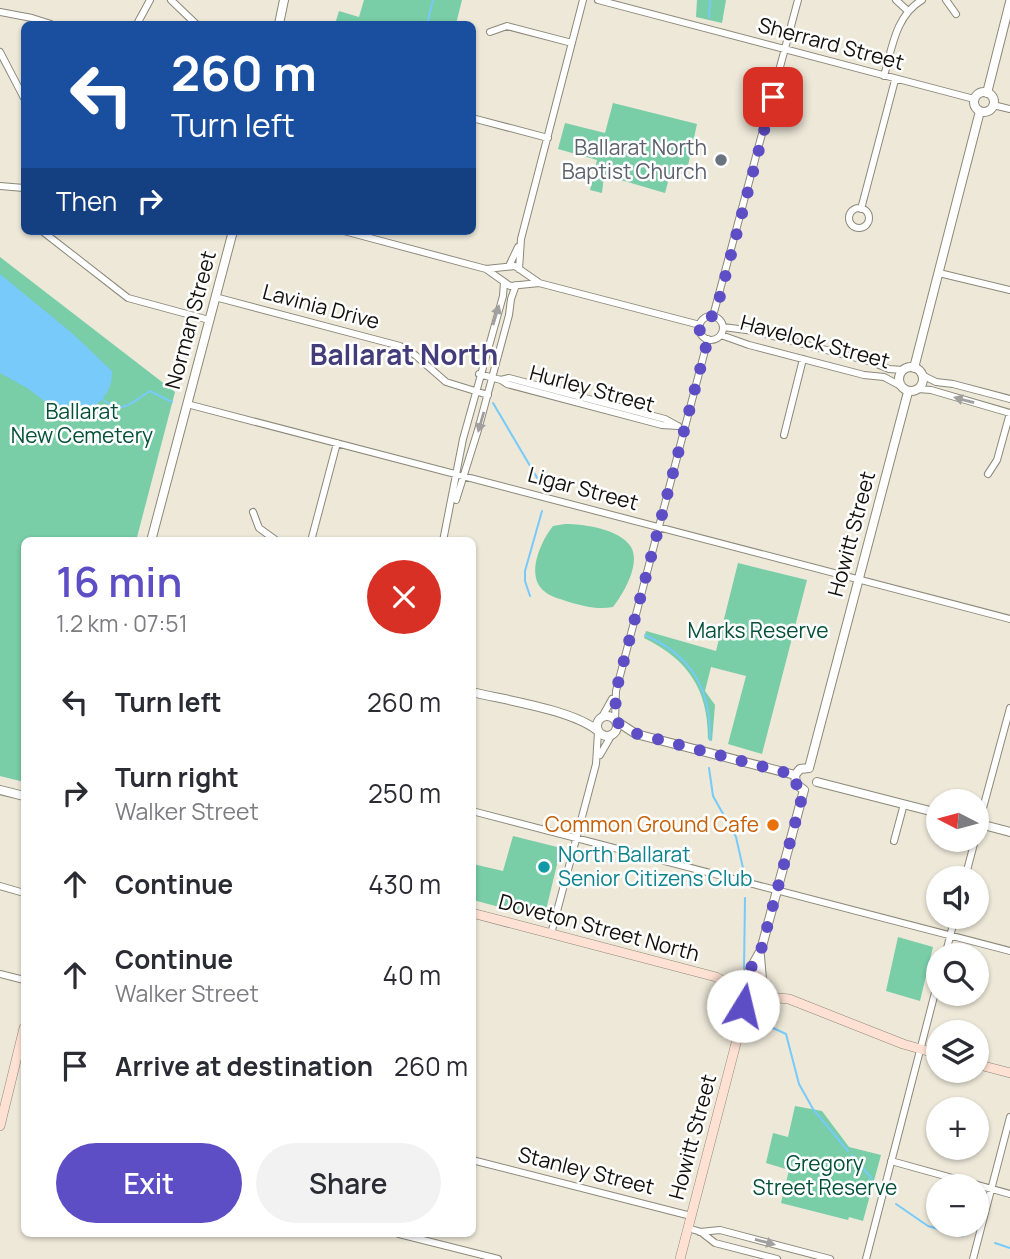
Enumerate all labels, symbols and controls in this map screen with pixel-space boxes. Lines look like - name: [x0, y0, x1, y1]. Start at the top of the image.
- street label: Sherrard Street: [755, 10, 907, 76]
- text: 260 m: [171, 39, 317, 106]
- icon: left: [56, 49, 147, 140]
- pin: [743, 67, 803, 127]
- icon: arrive: [754, 78, 792, 116]
- text: Turn left: [171, 103, 295, 147]
- place label: Ballarat North Baptist Church: [562, 133, 707, 185]
- marker: Ballarat North Baptist Church: [713, 152, 729, 168]
- icon: right: [131, 182, 169, 220]
- text: Then: [56, 183, 117, 219]
- street label: Norman Street: [158, 247, 222, 392]
- street label: Lavinia Drive: [260, 277, 383, 335]
- one-way arrow: [491, 305, 502, 326]
- street label: Havelock Street: [738, 308, 893, 374]
- district label: Ballarat North: [310, 335, 498, 373]
- street label: Hurley Street: [527, 358, 658, 418]
- one-way arrow: [953, 395, 974, 405]
- park label: Ballarat New Cemetery: [11, 397, 153, 449]
- one-way arrow: [475, 411, 485, 432]
- street label: Ligar Street: [525, 460, 642, 516]
- street label: Howitt Street: [821, 468, 881, 600]
- text: 16 min: [56, 552, 182, 610]
- button: close: [367, 560, 441, 634]
- text: 1.2 km · 07:51: [56, 607, 188, 639]
- park label: Marks Reserve: [687, 616, 829, 644]
- icon: left: [56, 683, 94, 721]
- text: Turn left: [115, 684, 222, 720]
- text: 260 m: [367, 684, 441, 720]
- text: Turn right: [115, 759, 239, 795]
- icon: right: [56, 774, 94, 812]
- text: 250 m: [368, 775, 441, 811]
- north arrow: [926, 789, 989, 852]
- map controls: [926, 789, 989, 1237]
- text: Walker Street: [115, 795, 259, 827]
- place label: Common Ground Cafe: [545, 810, 759, 838]
- marker: Common Ground Cafe: [765, 817, 781, 833]
- place label: North Ballarat Senior Citizens Club: [558, 840, 753, 892]
- marker: North Ballarat Senior Citizens Club: [536, 859, 552, 875]
- icon: ahead: [56, 865, 94, 903]
- text: Continue: [115, 866, 233, 902]
- text: 430 m: [368, 866, 441, 902]
- button: sound: [926, 866, 989, 929]
- street label: Doveton Street North: [496, 887, 703, 967]
- text: Continue: [115, 941, 233, 977]
- button: search: [926, 943, 989, 1006]
- icon: ahead: [56, 956, 94, 994]
- text: 40 m: [383, 957, 441, 993]
- position arrow: [706, 969, 780, 1043]
- text: Walker Street: [115, 977, 259, 1009]
- button: layers: [926, 1020, 989, 1083]
- icon: arrive: [56, 1047, 94, 1085]
- text: Arrive at destination: [115, 1048, 373, 1084]
- text: 260 m: [394, 1048, 468, 1084]
- street label: Howitt Street: [662, 1071, 722, 1203]
- button: +: [926, 1097, 989, 1160]
- street label: Stanley Street: [515, 1140, 657, 1200]
- button: Exit: [56, 1143, 242, 1223]
- button: Share: [256, 1143, 441, 1223]
- park label: Gregory Street Reserve: [753, 1149, 897, 1201]
- button: −: [926, 1174, 989, 1237]
- one-way arrow: [755, 1237, 777, 1248]

